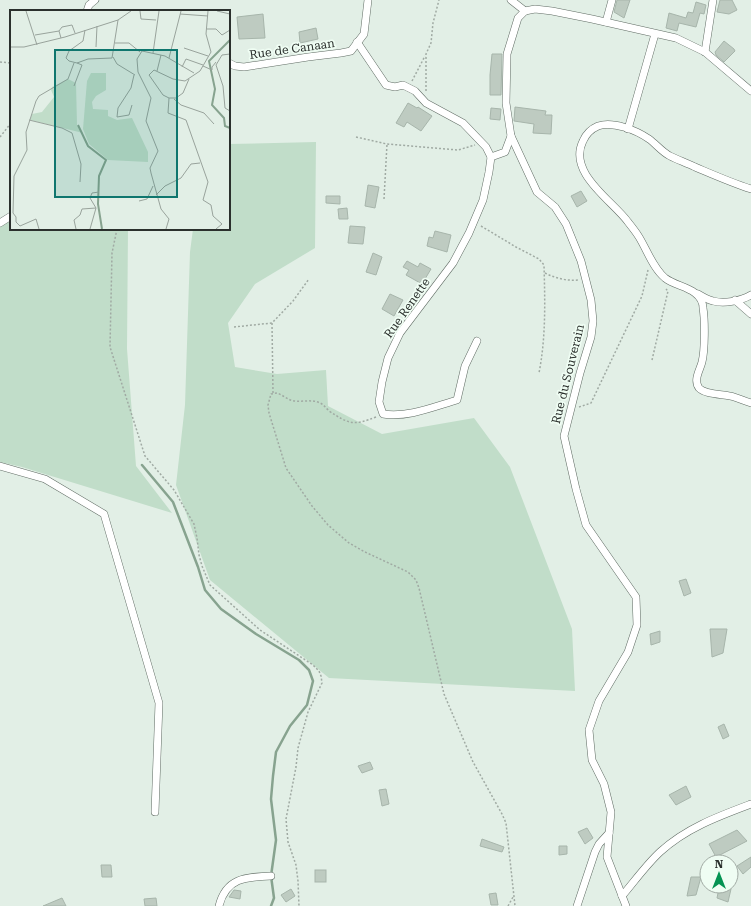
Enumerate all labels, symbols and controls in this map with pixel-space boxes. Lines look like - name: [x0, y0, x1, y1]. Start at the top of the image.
- inset map: [10, 10, 230, 230]
- street label: Rue de Canaan: [248, 36, 336, 62]
- street label: Rue Renette: [381, 275, 433, 341]
- street label: Rue du Souverain: [549, 323, 587, 425]
- north arrow: [699, 854, 739, 894]
- text: N: [715, 858, 724, 871]

